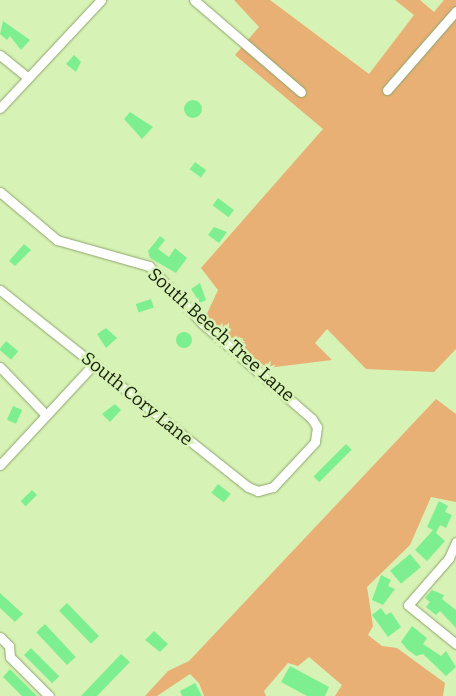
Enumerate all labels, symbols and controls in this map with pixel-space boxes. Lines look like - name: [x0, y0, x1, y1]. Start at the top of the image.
- street label: South Beech Tree Lane: [143, 263, 299, 407]
- street label: South Cory Lane: [77, 348, 197, 450]

